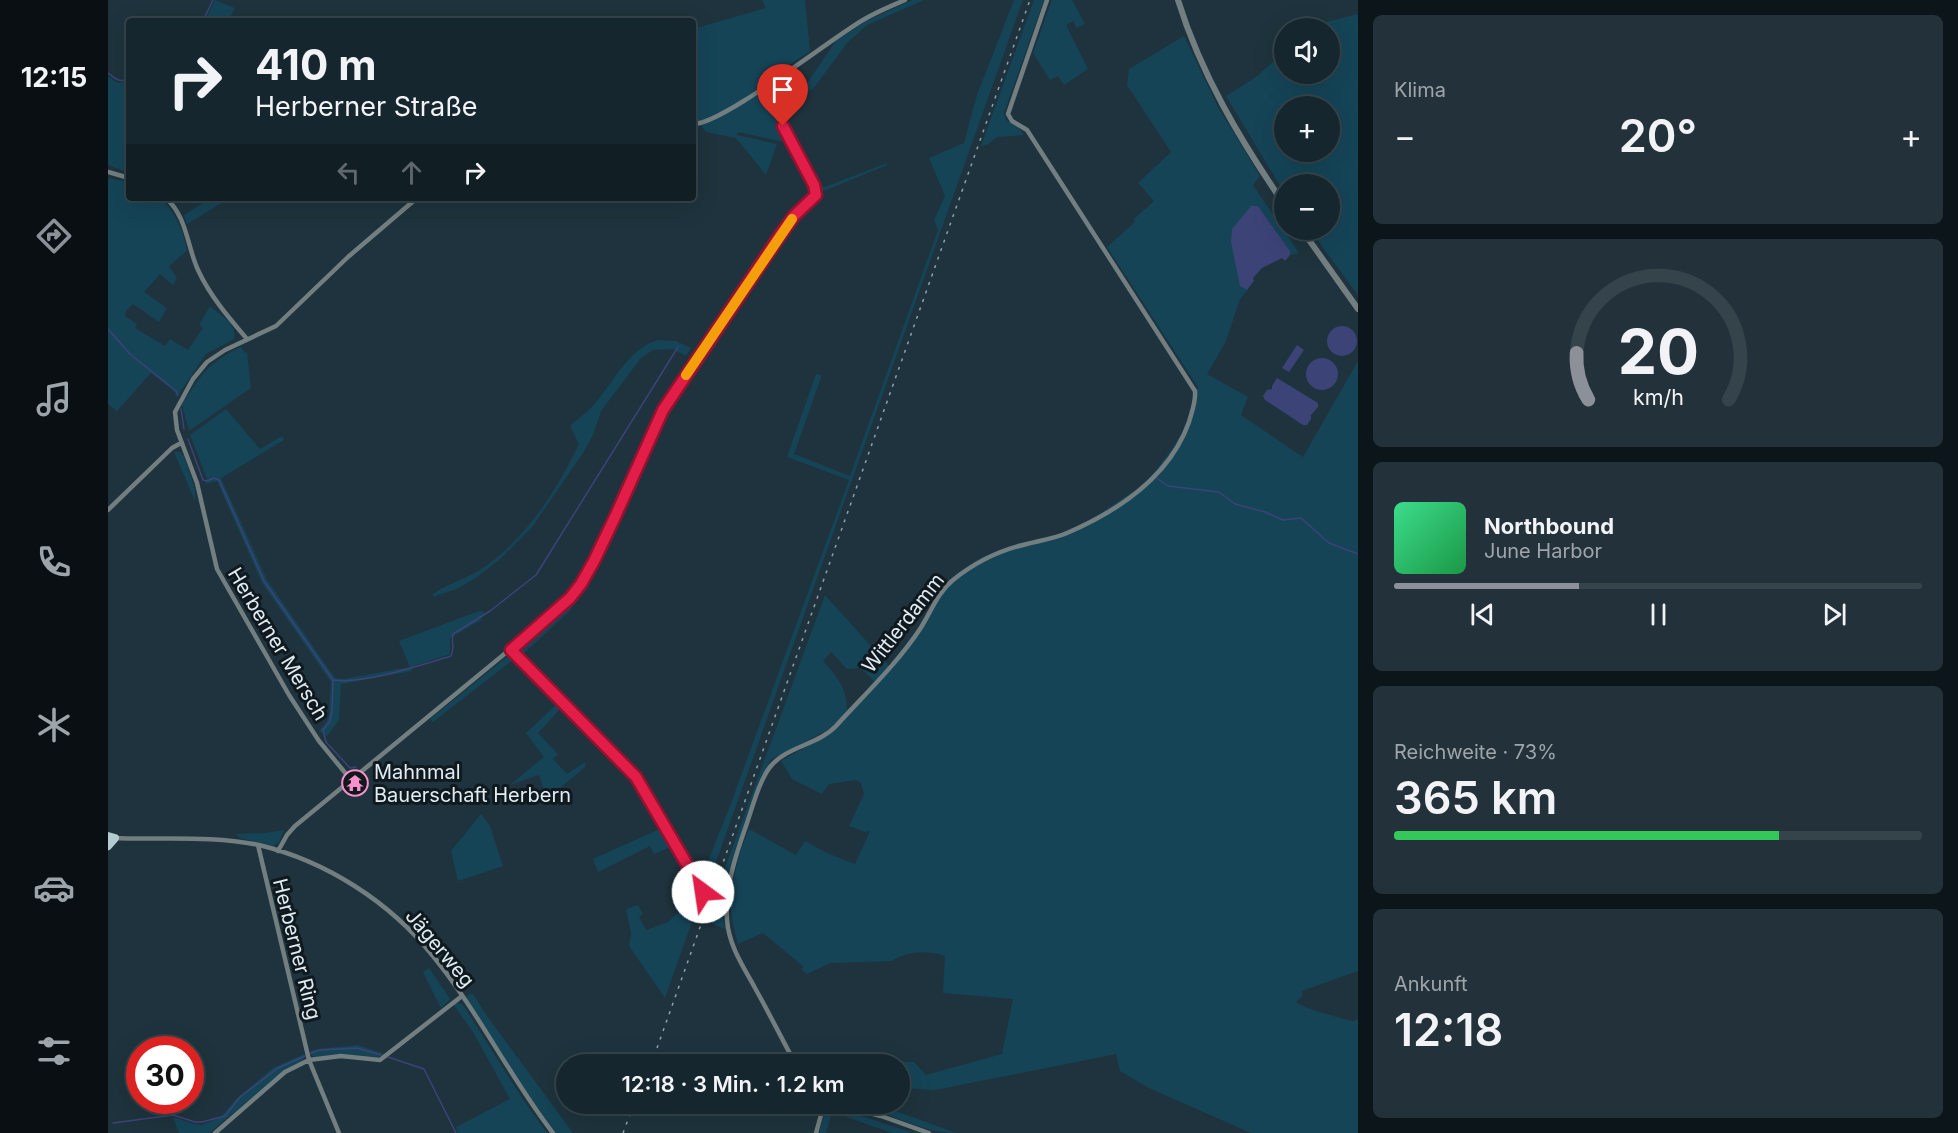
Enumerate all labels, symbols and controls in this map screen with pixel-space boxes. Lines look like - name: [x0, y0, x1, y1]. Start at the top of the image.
- map controls: [1274, 18, 1340, 240]
- button: sound: [1274, 18, 1340, 84]
- text: 410 m: [255, 39, 377, 90]
- icon: right: [156, 42, 234, 120]
- text: 12:15: [21, 61, 87, 94]
- pin: [757, 64, 808, 126]
- icon: arrive: [766, 73, 799, 106]
- text: Klima: [1394, 78, 1446, 102]
- text: Herberner Straße: [255, 90, 478, 123]
- button: +: [1274, 96, 1340, 162]
- text: 20°: [1619, 108, 1697, 163]
- text: −: [1394, 116, 1416, 156]
- text: +: [1900, 116, 1922, 156]
- icon: left: [332, 156, 365, 189]
- icon: ahead: [395, 156, 428, 189]
- icon: right: [458, 156, 491, 189]
- button: −: [1274, 174, 1340, 240]
- icon: directions: [33, 215, 75, 257]
- text: 20: [1617, 314, 1699, 389]
- icon: music: [33, 378, 75, 420]
- text: km/h: [1633, 384, 1683, 410]
- text: Northbound: [1484, 513, 1614, 539]
- text: June Harbor: [1484, 539, 1602, 563]
- icon: phone: [33, 541, 75, 583]
- street label: Herberner Mersch: [223, 563, 333, 725]
- street label: Wittlerdamm: [857, 569, 949, 677]
- icon: previous: [1466, 598, 1499, 631]
- icon: pause: [1642, 598, 1675, 631]
- icon: next: [1818, 598, 1851, 631]
- icon: climate: [33, 704, 75, 746]
- text: Reichweite · 73%: [1394, 740, 1557, 764]
- place label: Mahnmal Bauerschaft Herbern: [374, 760, 571, 807]
- temple icon: Mahnmal Bauerschaft Herbern: [340, 768, 370, 798]
- text: 365 km: [1394, 770, 1557, 825]
- position arrow: [671, 860, 735, 924]
- icon: car: [33, 867, 75, 909]
- street label: Herberner Ring: [268, 876, 326, 1022]
- street label: Jägerweg: [401, 904, 479, 992]
- text: Ankunft: [1394, 972, 1468, 996]
- text: 12:18: [1394, 1002, 1503, 1057]
- icon: filters: [33, 1030, 75, 1072]
- speed limit sign: 30: [126, 1036, 204, 1114]
- text: 12:18 · 3 Min. · 1.2 km: [621, 1071, 845, 1097]

